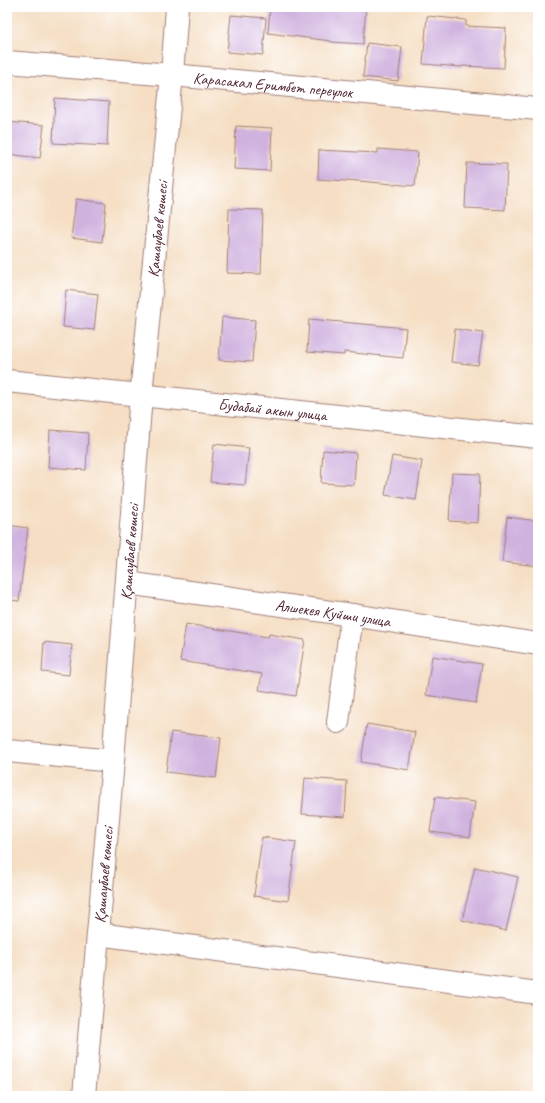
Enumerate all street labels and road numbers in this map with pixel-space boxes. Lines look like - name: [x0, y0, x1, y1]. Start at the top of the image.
- street label: Карасакал Еримбет переулок: [192, 68, 355, 103]
- street label: Қашаубаев көшесі: [143, 178, 173, 278]
- street label: Будабай акын улица: [217, 394, 329, 426]
- street label: Қашаубаев көшесі: [116, 501, 144, 601]
- street label: Алшекея Куйши улица: [274, 595, 393, 632]
- street label: Қашаубаев көшесі: [90, 824, 118, 924]

